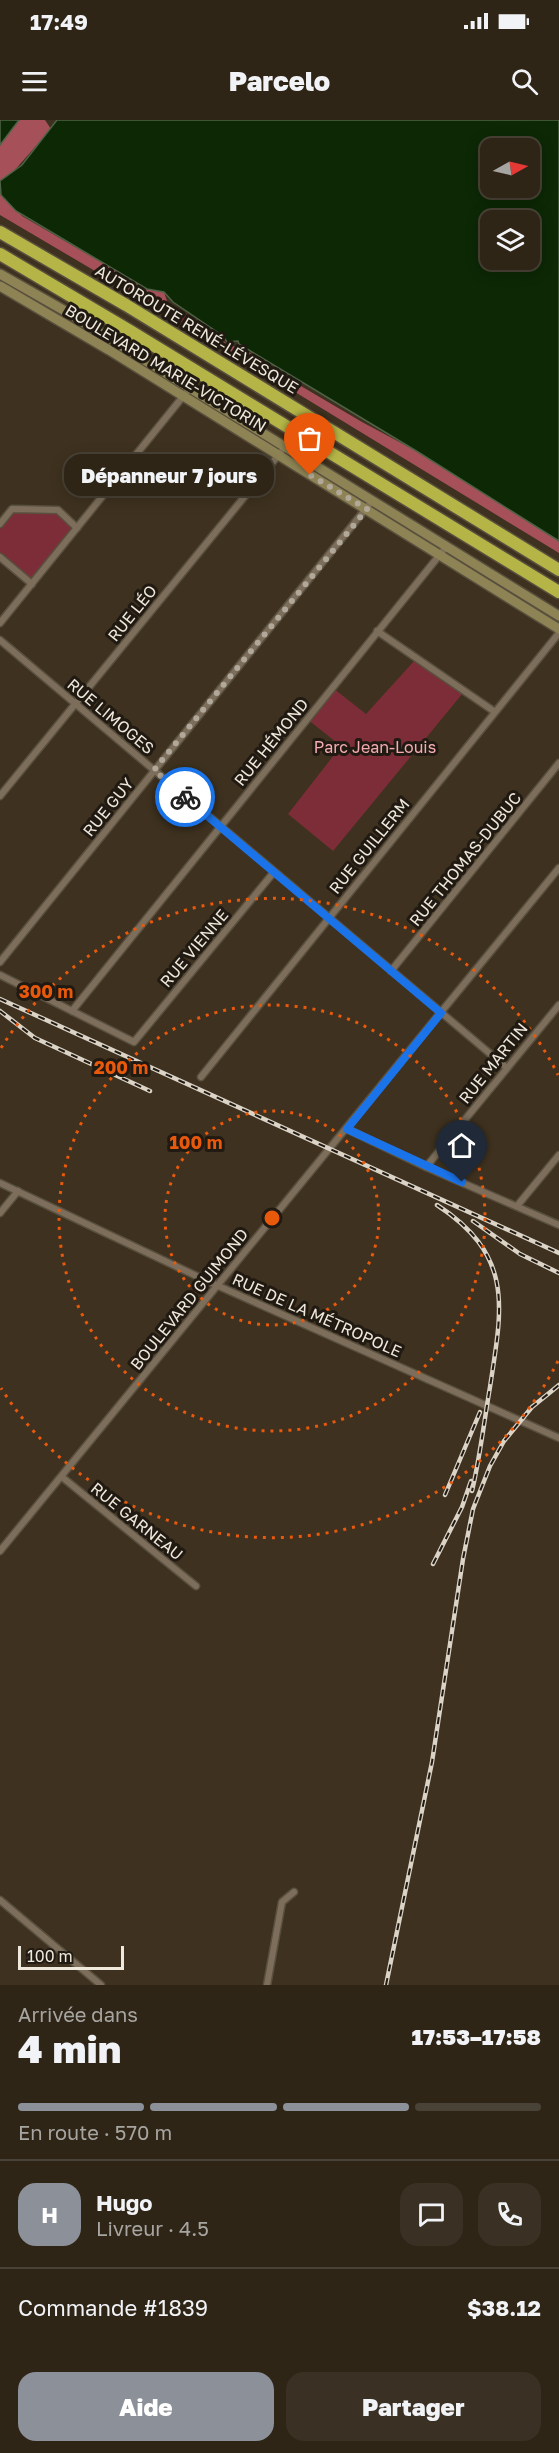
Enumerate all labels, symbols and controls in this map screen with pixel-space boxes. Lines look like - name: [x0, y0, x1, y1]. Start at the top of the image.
- text: 17:49: [30, 8, 88, 35]
- icon: menu: [18, 65, 51, 98]
- text: Parcelo: [229, 65, 330, 97]
- icon: search: [508, 65, 541, 98]
- north arrow: [480, 138, 540, 198]
- map controls: [480, 138, 540, 270]
- button: layers: [480, 210, 540, 270]
- street label: AUTOROUTE RENÉ-LÉVESQUE: [92, 260, 302, 398]
- street label: BOULEVARD MARIE-VICTORIN: [62, 300, 270, 436]
- pin: [284, 413, 335, 475]
- icon: bag: [293, 422, 326, 455]
- callout: Dépanneur 7 jours: [64, 454, 274, 496]
- text: Dépanneur 7 jours: [81, 463, 257, 487]
- street label: RUE LÉO: [103, 581, 161, 645]
- street label: RUE LIMOGES: [64, 674, 158, 758]
- street label: RUE HÉMOND: [230, 694, 312, 790]
- park label: Parc Jean-Louis: [314, 737, 436, 757]
- courier: [155, 767, 215, 827]
- street label: RUE GUY: [78, 773, 138, 840]
- icon: bike: [169, 781, 202, 814]
- street label: RUE THOMAS-DUBUC: [405, 788, 525, 930]
- street label: RUE GUILLERM: [324, 794, 414, 898]
- street label: RUE VIENNE: [156, 905, 232, 991]
- text: 300 m: [19, 980, 73, 1002]
- street label: RUE MARTIN: [454, 1018, 532, 1108]
- text: 200 m: [94, 1056, 148, 1078]
- pin: [436, 1120, 487, 1182]
- icon: home: [445, 1129, 478, 1162]
- text: 100 m: [170, 1131, 222, 1153]
- centre of rings: [262, 1208, 282, 1228]
- street label: BOULEVARD GUIMOND: [126, 1224, 252, 1374]
- street label: RUE DE LA MÉTROPOLE: [229, 1269, 405, 1361]
- street label: RUE GARNEAU: [87, 1478, 187, 1564]
- scale bar: [18, 1943, 124, 1970]
- text: 100 m: [27, 1946, 73, 1966]
- text: Arrivée dans: [18, 2002, 138, 2026]
- text: 17:53–17:58: [411, 2023, 541, 2050]
- text: 4 min: [18, 2025, 121, 2072]
- text: En route · 570 m: [18, 2120, 172, 2144]
- button: chat: [400, 2183, 463, 2246]
- button: phone: [478, 2183, 541, 2246]
- text: Hugo: [96, 2189, 153, 2216]
- text: H: [41, 2201, 58, 2228]
- text: Livreur · 4.5: [96, 2216, 209, 2240]
- text: Commande #1839: [18, 2294, 208, 2321]
- text: $38.12: [467, 2294, 541, 2321]
- button: Aide: [18, 2372, 274, 2441]
- button: Partager: [286, 2372, 541, 2441]

